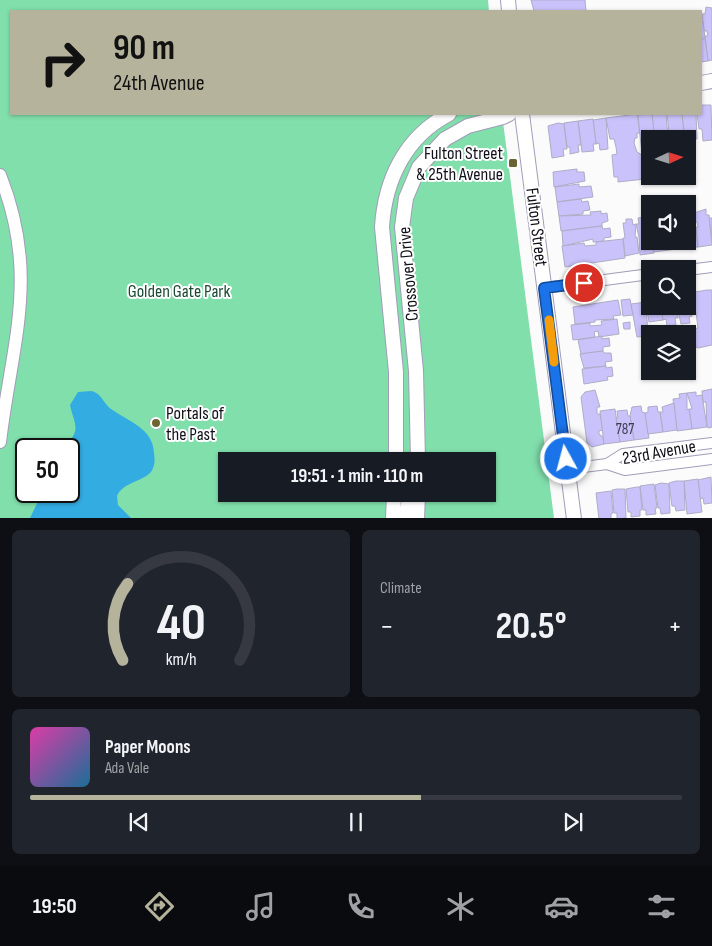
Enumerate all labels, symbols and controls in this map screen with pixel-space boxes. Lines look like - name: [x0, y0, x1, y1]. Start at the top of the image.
- text: 90 m: [113, 27, 175, 70]
- icon: right: [30, 30, 95, 95]
- text: 24th Avenue: [113, 70, 205, 97]
- north arrow: [641, 130, 696, 185]
- map controls: [641, 130, 696, 380]
- place label: Fulton Street & 25th Avenue: [416, 143, 504, 185]
- marker: Fulton Street & 25th Avenue: [507, 157, 519, 169]
- street label: Fulton Street: [521, 187, 552, 268]
- button: sound: [641, 195, 696, 250]
- street label: Crossover Drive: [394, 226, 423, 322]
- button: search: [641, 260, 696, 315]
- pin: [563, 262, 605, 304]
- icon: arrive: [570, 269, 598, 297]
- park label: Golden Gate Park: [128, 281, 230, 302]
- button: layers: [641, 325, 696, 380]
- place label: Portals of the Past: [166, 403, 225, 445]
- marker: Portals of the Past: [150, 417, 162, 429]
- house number: 787: [616, 420, 634, 439]
- position arrow: [539, 432, 591, 484]
- street label: 23rd Avenue: [621, 436, 697, 469]
- speed limit sign: 50: [15, 438, 80, 503]
- text: 19:51 · 1 min · 110 m: [291, 465, 423, 488]
- text: Climate: [380, 579, 422, 598]
- text: 40: [157, 592, 205, 655]
- text: 20.5°: [495, 604, 567, 649]
- text: −: [380, 610, 394, 643]
- text: +: [668, 610, 682, 643]
- text: km/h: [166, 649, 196, 670]
- text: Paper Moons: [105, 736, 191, 759]
- text: Ada Vale: [105, 759, 149, 778]
- icon: previous: [125, 808, 153, 836]
- icon: pause: [342, 808, 370, 836]
- icon: next: [559, 808, 587, 836]
- icon: directions: [142, 889, 177, 924]
- icon: music: [243, 889, 278, 924]
- icon: phone: [343, 889, 378, 924]
- icon: climate: [443, 889, 478, 924]
- icon: car: [544, 889, 579, 924]
- icon: filters: [644, 889, 679, 924]
- text: 19:50: [33, 893, 77, 920]

